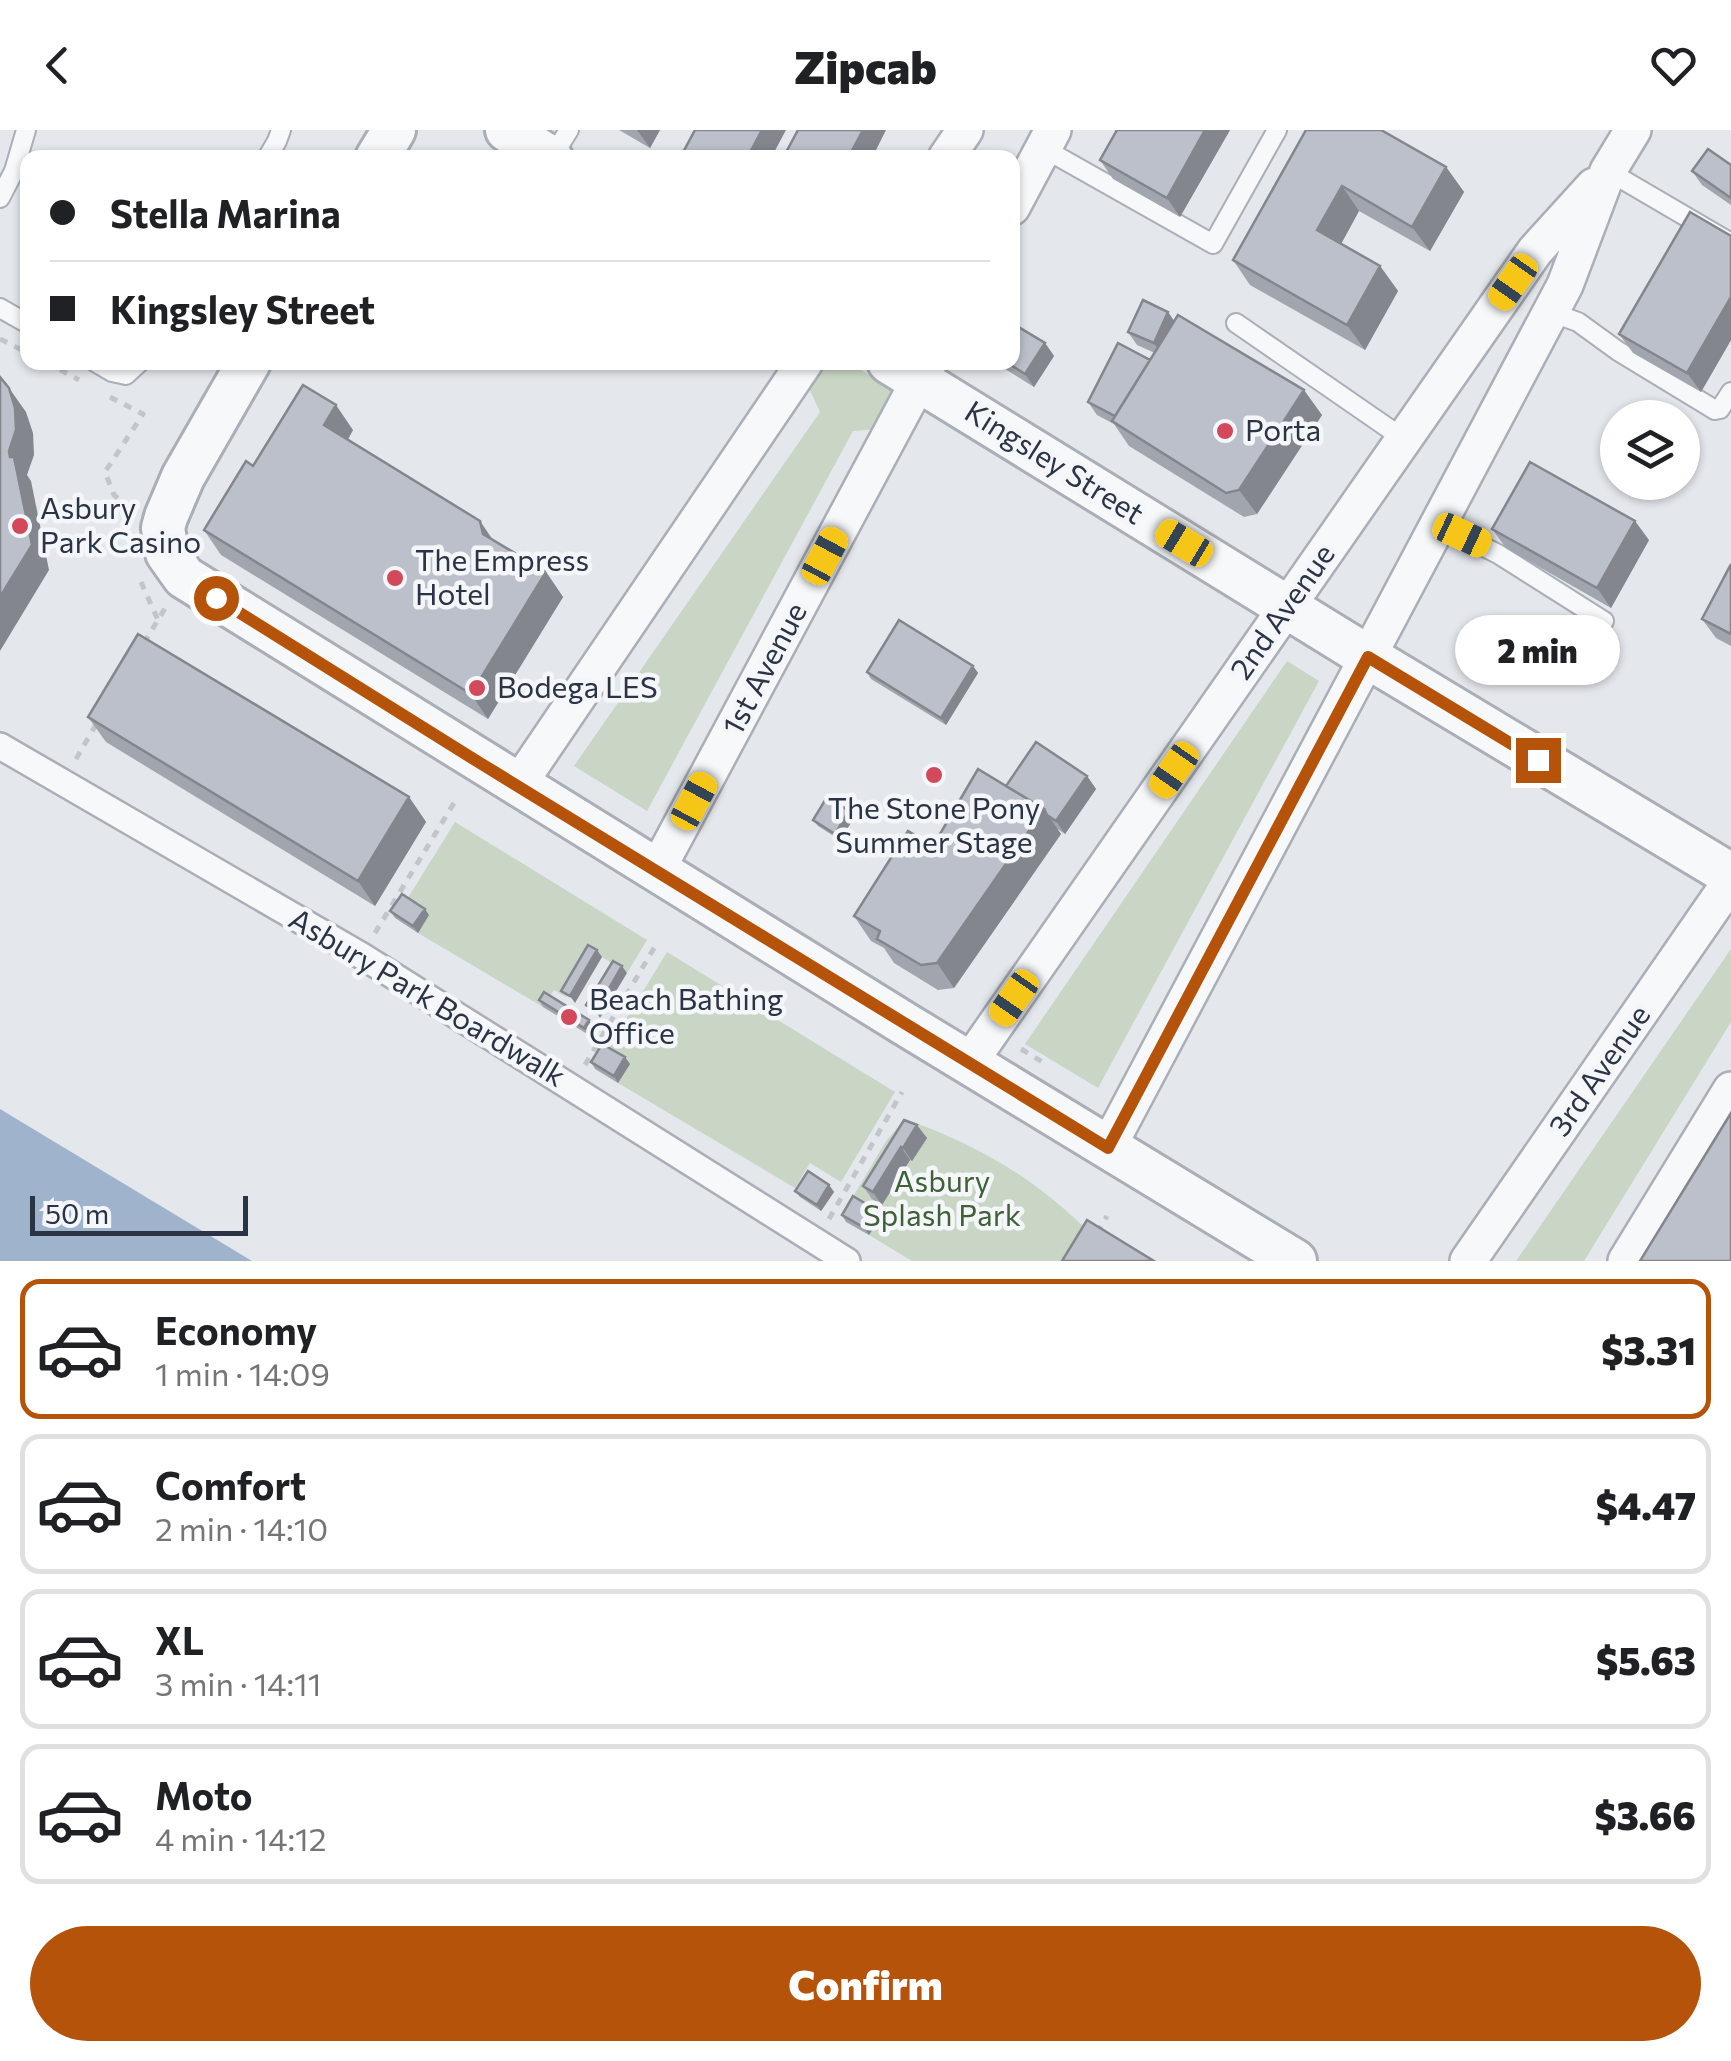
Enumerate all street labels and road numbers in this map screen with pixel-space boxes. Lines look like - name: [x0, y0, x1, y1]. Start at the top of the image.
- street label: Kingsley Street: [959, 391, 1152, 531]
- street label: 2nd Avenue: [1221, 536, 1341, 685]
- street label: 1st Avenue: [713, 595, 813, 740]
- street label: Asbury Park Boardwalk: [283, 899, 573, 1093]
- street label: 3rd Avenue: [1539, 997, 1657, 1142]

